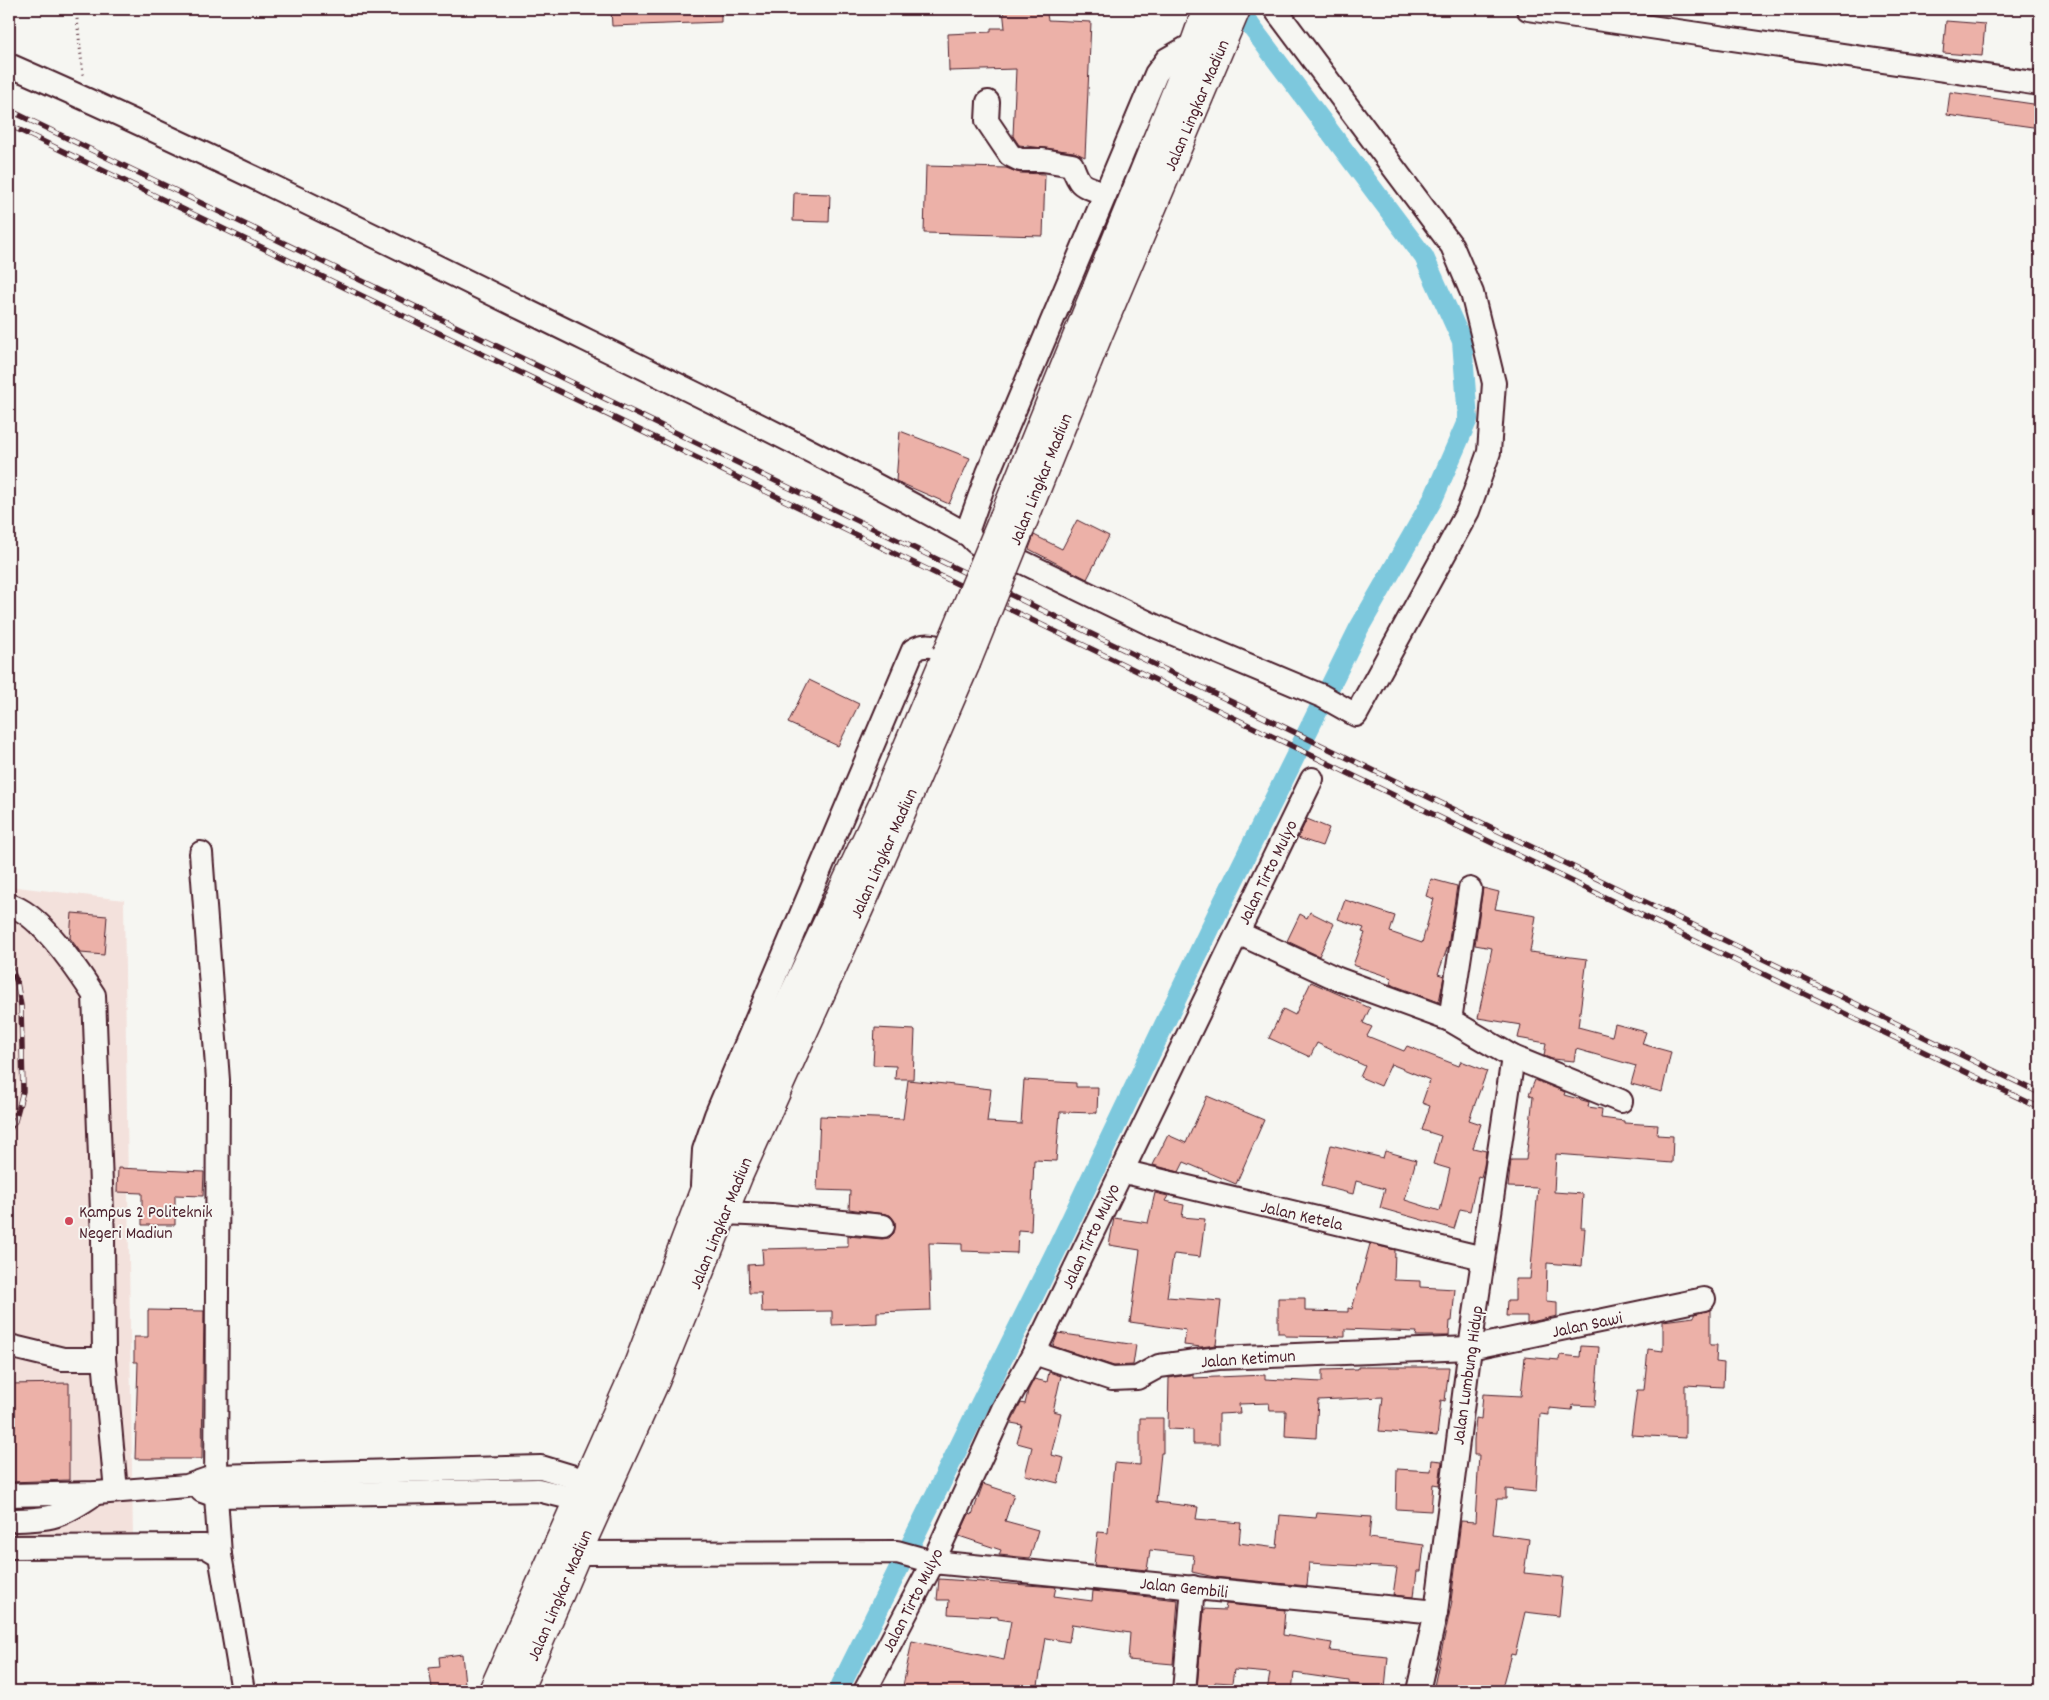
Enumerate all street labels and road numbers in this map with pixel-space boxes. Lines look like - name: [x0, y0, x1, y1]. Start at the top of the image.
- street label: Jalan Lingkar Madiun: [1159, 36, 1237, 175]
- street label: Jalan Lingkar Madiun: [1004, 410, 1080, 550]
- street label: Jalan Lingkar Madiun: [845, 785, 925, 923]
- street label: Jalan Tirto Mulyo: [1233, 816, 1305, 930]
- street label: Jalan Lingkar Madiun: [684, 1154, 760, 1294]
- street label: Jalan Tirto Mulyo: [1057, 1180, 1128, 1294]
- street label: Jalan Ketela: [1258, 1196, 1346, 1239]
- street label: Jalan Lumbung Hidup: [1447, 1304, 1492, 1447]
- street label: Jalan Sawi: [1550, 1307, 1625, 1346]
- street label: Jalan Ketimun: [1200, 1345, 1296, 1376]
- street label: Jalan Lingkar Madiun: [522, 1526, 600, 1665]
- street label: Jalan Tirto Mulyo: [877, 1545, 951, 1658]
- street label: Jalan Gembili: [1139, 1572, 1229, 1607]

